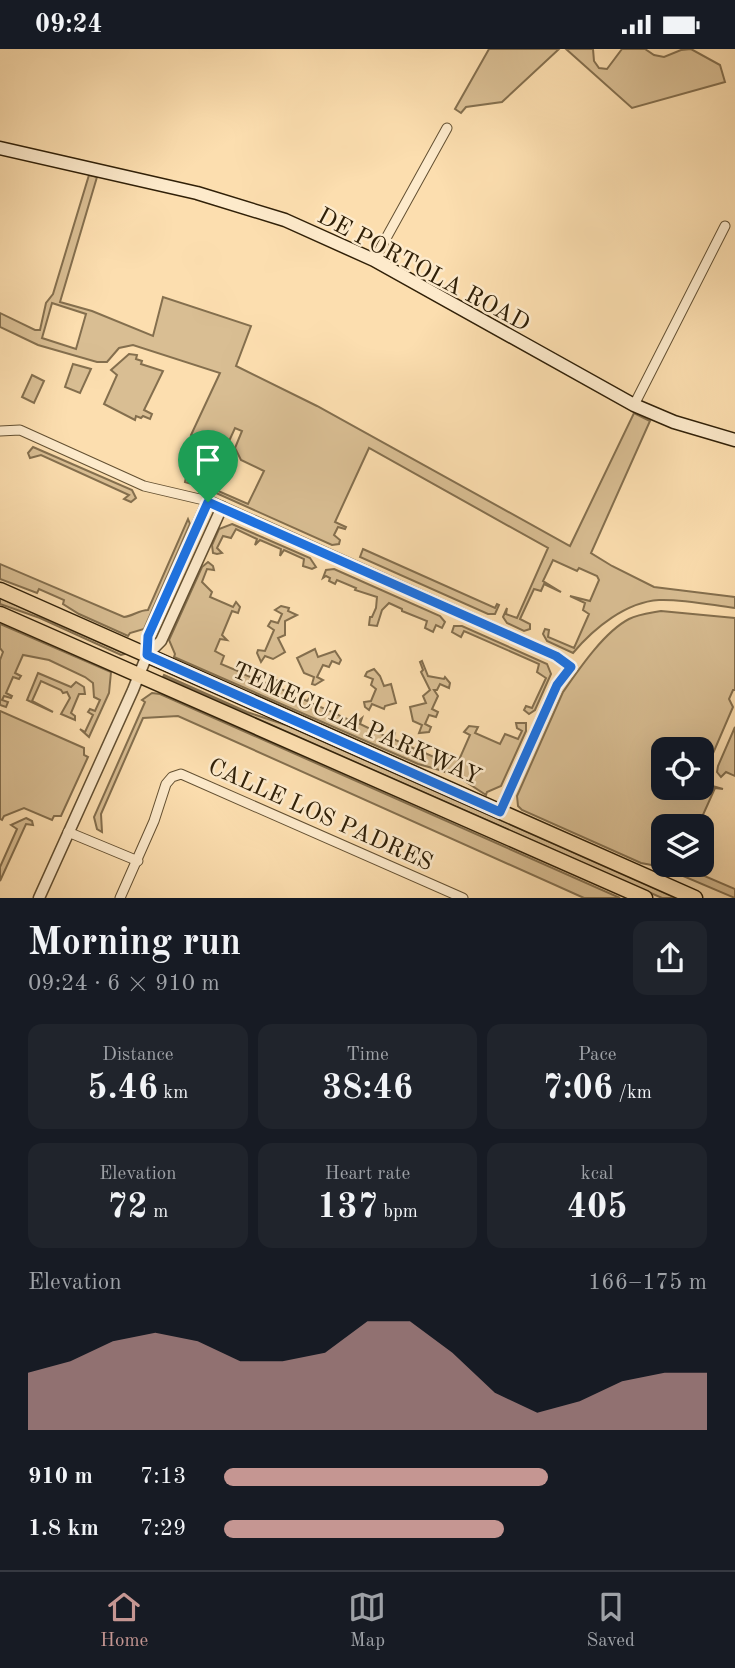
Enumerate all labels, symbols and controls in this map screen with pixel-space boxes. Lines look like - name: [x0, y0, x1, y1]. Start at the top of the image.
- text: 09:24: [35, 12, 103, 38]
- street label: DE PORTOLA ROAD: [313, 205, 533, 337]
- pin: [178, 430, 238, 502]
- icon: arrive: [189, 441, 227, 479]
- street label: TEMECULA PARKWAY: [228, 659, 484, 791]
- map controls: [651, 737, 714, 877]
- button: locate: [651, 737, 714, 800]
- street label: CALLE LOS PADRES: [204, 755, 436, 876]
- button: layers: [651, 814, 714, 877]
- button: share: [633, 921, 707, 995]
- text: Morning run: [28, 925, 241, 963]
- text: 09:24 · 6 × 910 m: [28, 972, 220, 995]
- text: Distance: [102, 1046, 174, 1065]
- text: Time: [346, 1046, 389, 1065]
- text: Pace: [578, 1046, 616, 1065]
- text: 5.46: [87, 1071, 158, 1106]
- text: 38:46: [322, 1071, 413, 1106]
- text: 7:06: [542, 1071, 613, 1106]
- text: km: [158, 1084, 188, 1103]
- text: /km: [613, 1084, 652, 1103]
- text: Elevation: [99, 1165, 176, 1184]
- text: Heart rate: [325, 1165, 410, 1184]
- text: kcal: [581, 1165, 614, 1184]
- text: 72: [107, 1190, 148, 1225]
- text: 137: [317, 1190, 378, 1225]
- text: 405: [567, 1190, 628, 1225]
- text: m: [148, 1203, 168, 1222]
- text: bpm: [378, 1203, 418, 1222]
- text: Elevation: [28, 1271, 122, 1294]
- text: 166–175 m: [588, 1271, 707, 1294]
- text: 910 m: [28, 1465, 93, 1488]
- text: 7:13: [140, 1465, 186, 1488]
- text: 1.8 km: [28, 1517, 99, 1540]
- text: 7:29: [140, 1517, 186, 1540]
- tab: Home: [100, 1588, 148, 1653]
- tab: Map: [348, 1588, 386, 1653]
- tab: Saved: [587, 1588, 635, 1653]

